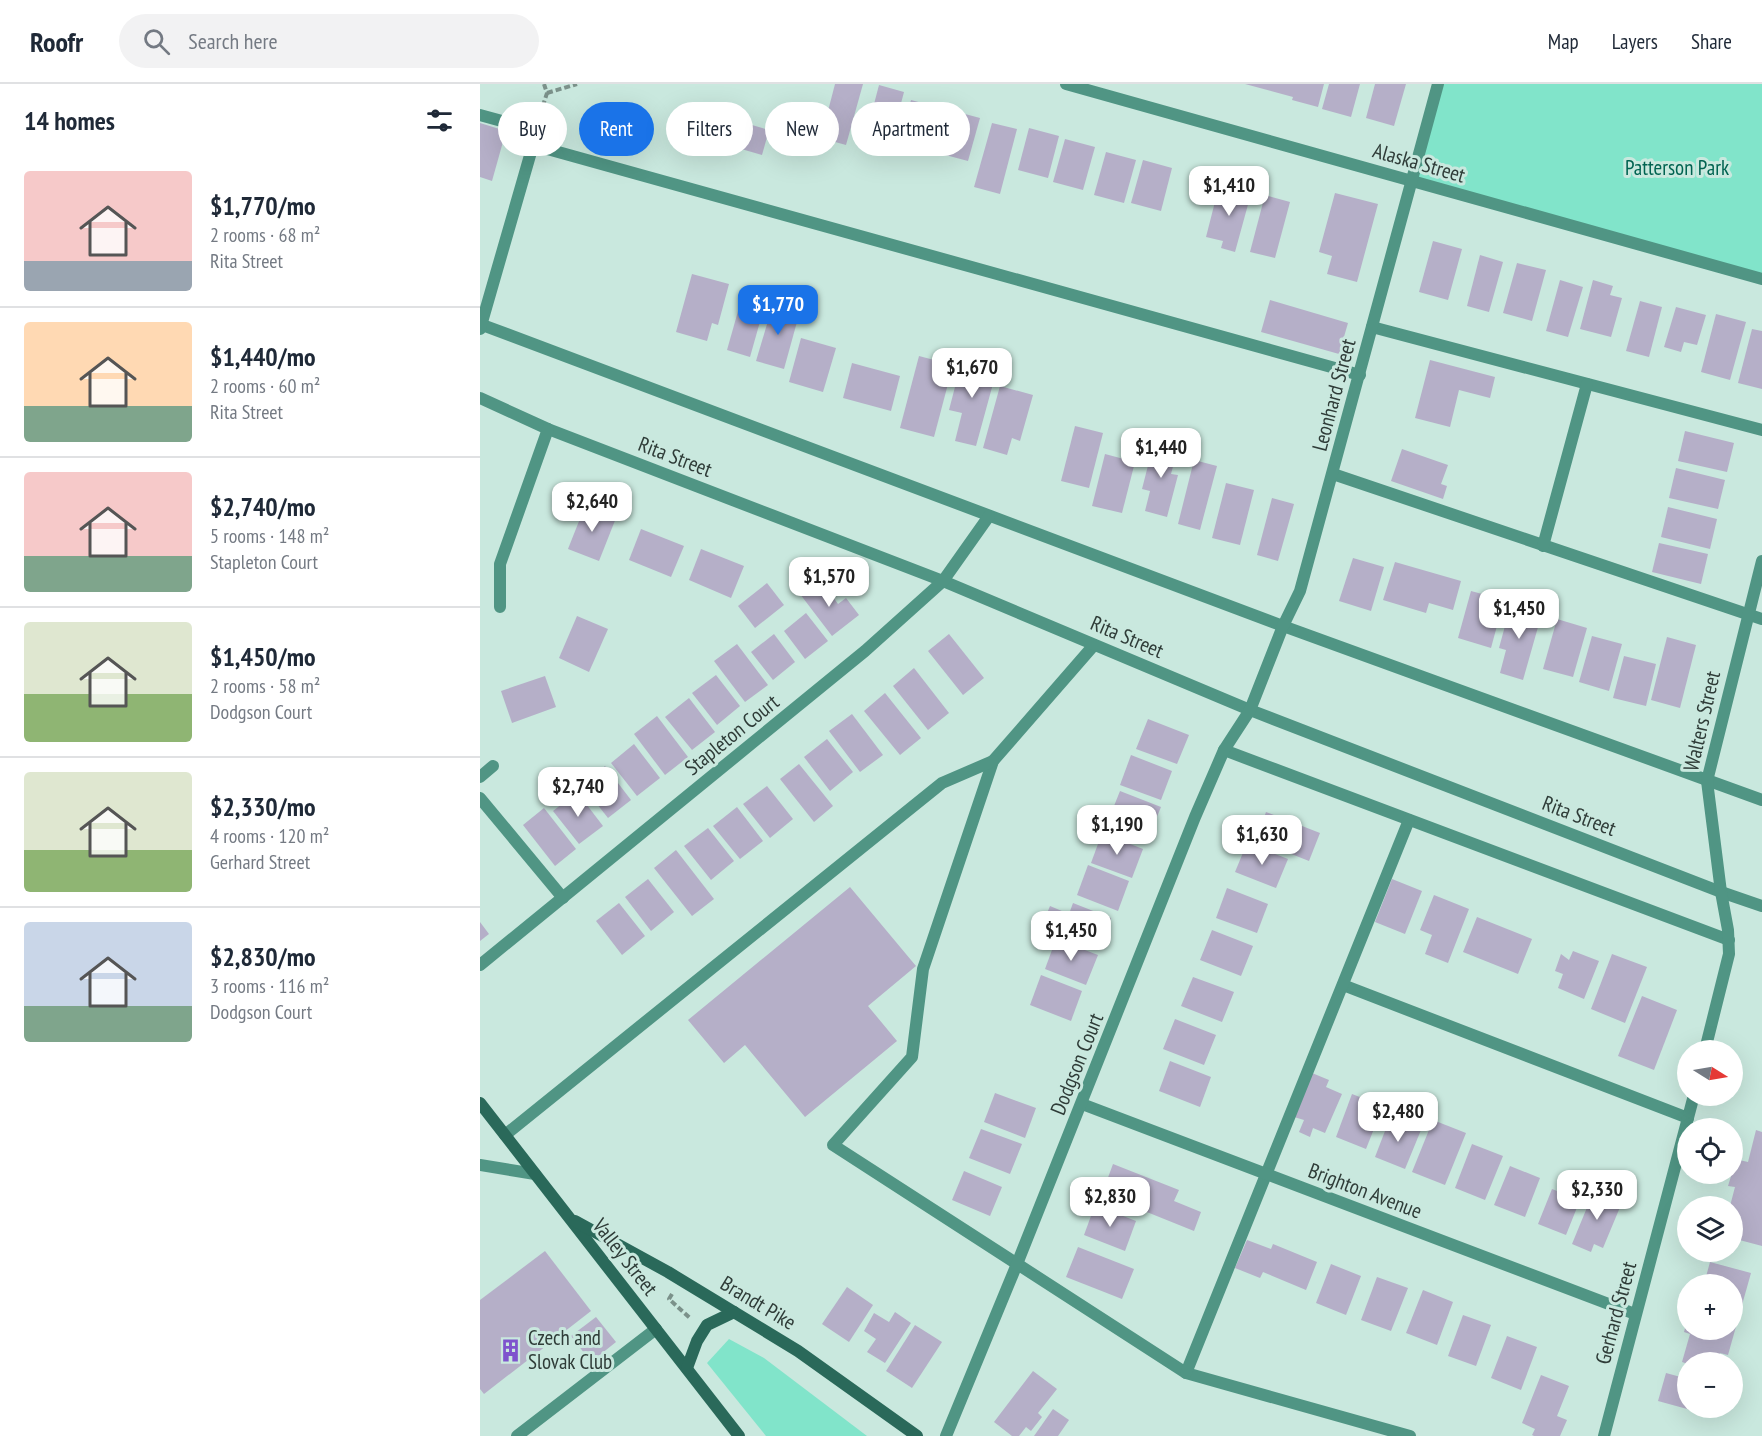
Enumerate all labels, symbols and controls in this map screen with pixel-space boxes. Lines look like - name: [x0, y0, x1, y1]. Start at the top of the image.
- search box: [119, 14, 539, 68]
- text: Roofr: [30, 23, 83, 60]
- icon: search: [140, 25, 173, 58]
- text: Search here: [188, 27, 278, 55]
- text: Map: [1548, 28, 1579, 55]
- text: Layers: [1612, 28, 1658, 55]
- text: Share: [1691, 28, 1732, 55]
- chip: Buy: [498, 102, 567, 156]
- chip: Rent: [579, 102, 654, 156]
- chip: Filters: [666, 102, 753, 156]
- chip: New: [765, 102, 839, 156]
- chip: Apartment: [851, 102, 970, 156]
- text: 14 homes: [24, 104, 115, 137]
- icon: filters: [423, 104, 456, 137]
- street label: Alaska Street: [1370, 136, 1469, 189]
- park label: Patterson Park: [1625, 154, 1729, 181]
- pin: $1,410: [1180, 166, 1278, 217]
- text: $1,410: [1203, 172, 1255, 198]
- text: $1,770/mo: [210, 189, 316, 222]
- icon: home: [72, 195, 144, 267]
- text: 2 rooms · 68 m²: [210, 222, 320, 248]
- text: Rita Street: [210, 248, 283, 274]
- pin: $1,770: [729, 285, 827, 336]
- text: $1,770: [752, 291, 804, 317]
- street label: Leonhard Street: [1306, 336, 1361, 454]
- text: $1,440/mo: [210, 340, 316, 373]
- icon: home: [72, 346, 144, 418]
- pin: $1,670: [923, 348, 1021, 399]
- text: $1,670: [946, 354, 998, 380]
- text: 2 rooms · 60 m²: [210, 373, 320, 399]
- text: Rita Street: [210, 399, 283, 425]
- pin: $1,440: [1112, 428, 1210, 479]
- street label: Rita Street: [635, 430, 716, 483]
- text: $1,440: [1135, 434, 1187, 460]
- pin: $2,640: [543, 482, 641, 533]
- text: $2,640: [566, 488, 618, 514]
- text: $2,740/mo: [210, 490, 316, 523]
- icon: home: [72, 496, 144, 568]
- text: 5 rooms · 148 m²: [210, 523, 329, 549]
- text: Stapleton Court: [210, 549, 318, 575]
- pin: $1,570: [780, 557, 878, 608]
- text: $1,570: [803, 563, 855, 589]
- pin: $1,450: [1470, 589, 1568, 640]
- text: $1,450: [1493, 595, 1545, 621]
- street label: Rita Street: [1087, 609, 1168, 664]
- text: $1,450/mo: [210, 640, 316, 673]
- icon: home: [72, 646, 144, 718]
- street label: Walters Street: [1677, 668, 1726, 773]
- text: 2 rooms · 58 m²: [210, 673, 320, 699]
- street label: Stapleton Court: [679, 688, 784, 781]
- text: Dodgson Court: [210, 699, 312, 725]
- pin: $2,740: [529, 767, 627, 818]
- text: $2,740: [552, 773, 604, 799]
- street label: Rita Street: [1539, 789, 1620, 842]
- text: $2,330/mo: [210, 790, 316, 823]
- icon: home: [72, 796, 144, 868]
- pin: $1,190: [1068, 805, 1166, 856]
- text: $1,190: [1091, 811, 1143, 837]
- pin: $1,630: [1213, 815, 1311, 866]
- text: $1,630: [1236, 821, 1288, 847]
- text: 4 rooms · 120 m²: [210, 823, 329, 849]
- text: Gerhard Street: [210, 849, 310, 875]
- pin: $1,450: [1022, 911, 1120, 962]
- text: $1,450: [1045, 917, 1097, 943]
- text: $2,830/mo: [210, 940, 316, 973]
- icon: home: [72, 946, 144, 1018]
- text: 3 rooms · 116 m²: [210, 973, 329, 999]
- text: Dodgson Court: [210, 999, 312, 1025]
- street label: Dodgson Court: [1044, 1009, 1109, 1119]
- north arrow: [1677, 1040, 1743, 1106]
- map controls: [1677, 1040, 1743, 1418]
- pin: $2,480: [1349, 1092, 1447, 1143]
- text: $2,480: [1372, 1098, 1424, 1124]
- button: locate: [1677, 1118, 1743, 1184]
- street label: Brighton Avenue: [1305, 1157, 1426, 1225]
- pin: $2,330: [1548, 1170, 1646, 1221]
- text: $2,330: [1571, 1176, 1623, 1202]
- pin: $2,830: [1061, 1177, 1159, 1228]
- text: $2,830: [1084, 1183, 1136, 1209]
- button: layers: [1677, 1196, 1743, 1262]
- street label: Valley Street: [586, 1212, 664, 1301]
- street label: Gerhard Street: [1589, 1258, 1642, 1367]
- street label: Brandt Pike: [716, 1270, 801, 1336]
- button: +: [1677, 1274, 1743, 1340]
- place label: Czech and Slovak Club: [528, 1324, 612, 1375]
- building icon: Czech and Slovak Club: [497, 1337, 523, 1363]
- button: −: [1677, 1352, 1743, 1418]

